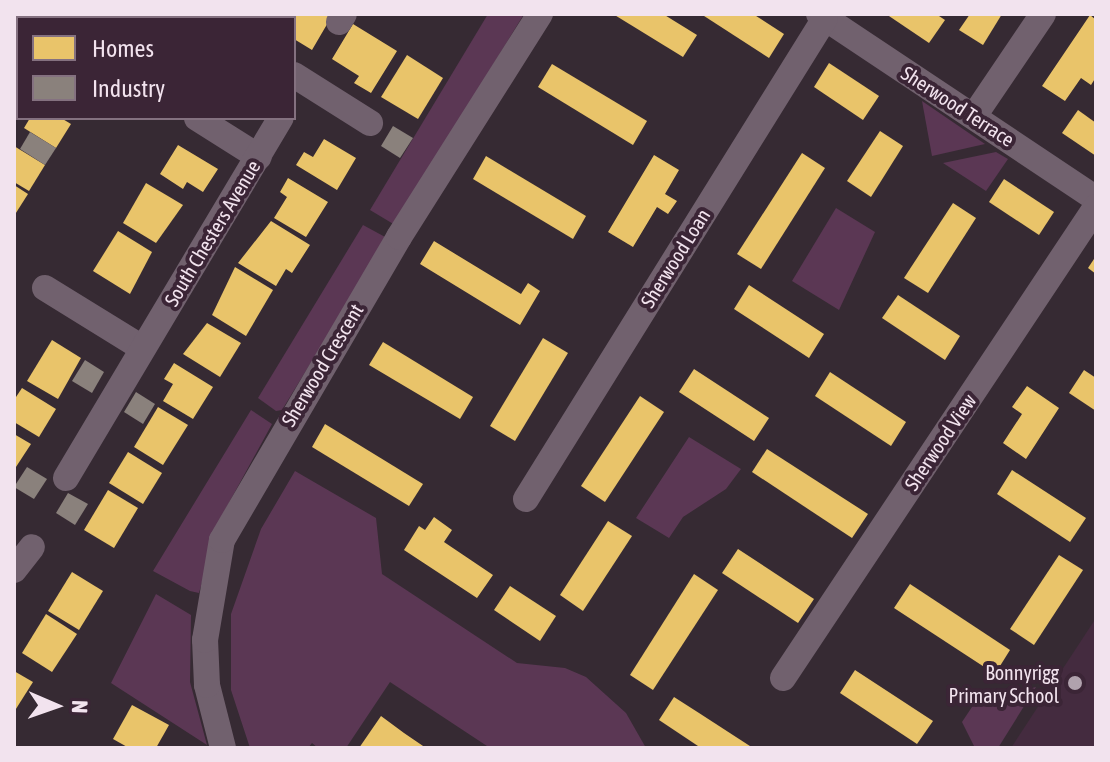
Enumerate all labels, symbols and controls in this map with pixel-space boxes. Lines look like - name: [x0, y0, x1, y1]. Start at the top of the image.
- legend: [16, 16, 296, 120]
- text: Homes: [92, 35, 154, 62]
- street label: Sherwood Terrace: [897, 61, 1019, 151]
- text: Industry: [92, 75, 165, 102]
- street label: South Chesters Avenue: [159, 156, 265, 310]
- street label: Sherwood Loan: [635, 204, 715, 312]
- street label: Sherwood Crescent: [276, 299, 368, 431]
- street label: Sherwood View: [899, 389, 981, 495]
- place label: Bonnyrigg Primary School: [949, 660, 1059, 707]
- north arrow: [16, 666, 96, 746]
- marker: Bonnyrigg Primary School: [1066, 674, 1084, 692]
- text: N: [67, 700, 93, 714]

